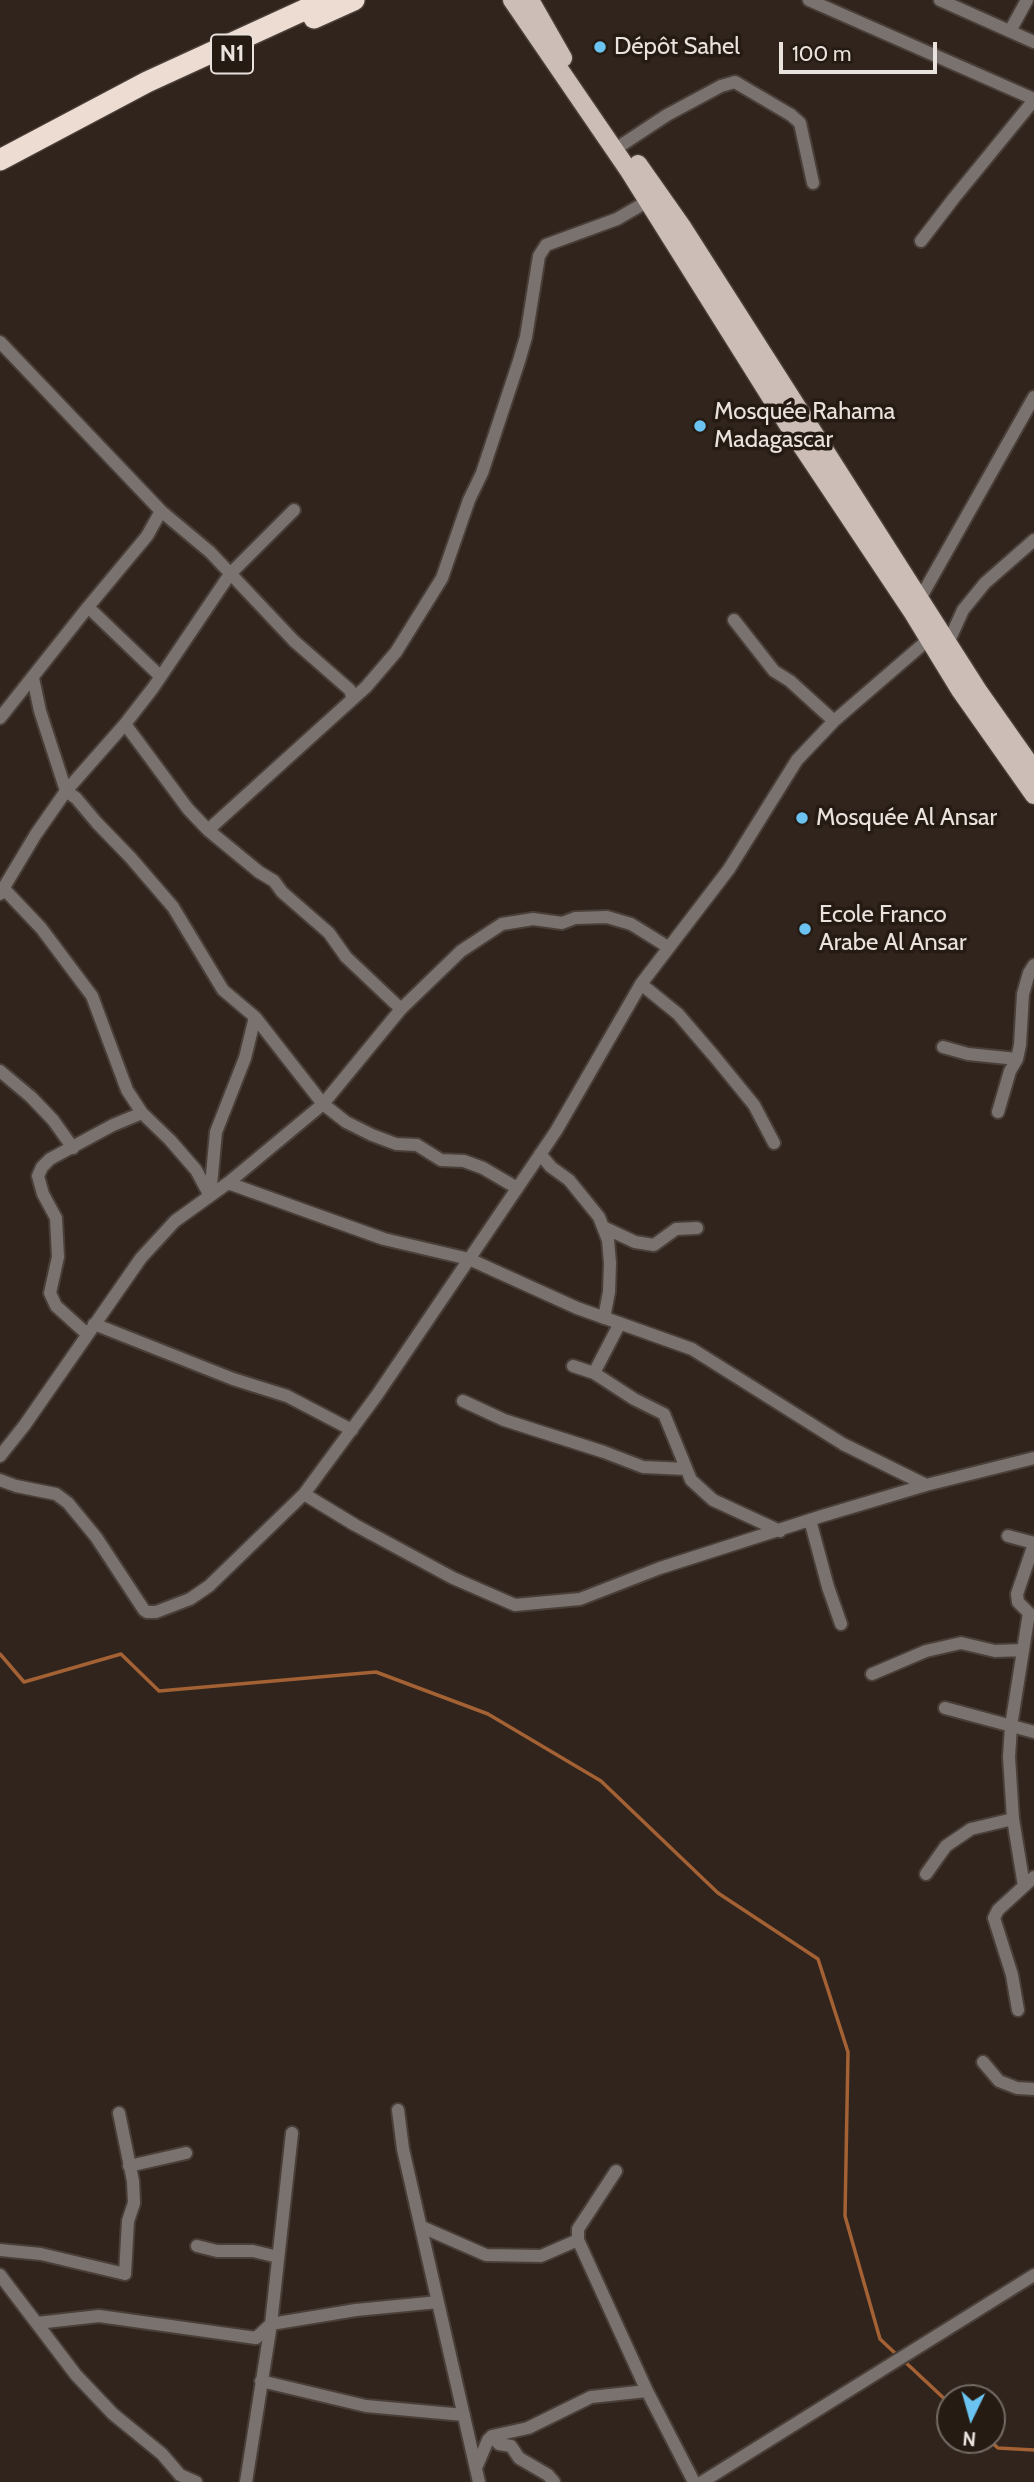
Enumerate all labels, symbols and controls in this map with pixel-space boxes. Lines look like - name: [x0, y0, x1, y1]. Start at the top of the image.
- scale bar: [782, 28, 940, 72]
- place label: Dépôt Sahel: [614, 33, 740, 61]
- road number: N1: [211, 34, 253, 74]
- marker: Dépôt Sahel: [592, 39, 608, 55]
- text: 100 m: [792, 41, 851, 66]
- place label: Mosquée Rahama Madagascar: [714, 398, 895, 454]
- marker: Mosquée Rahama Madagascar: [692, 418, 708, 434]
- place label: Mosquée Al Ansar: [816, 804, 997, 832]
- marker: Mosquée Al Ansar: [794, 810, 810, 826]
- place label: Ecole Franco Arabe Al Ansar: [819, 901, 967, 957]
- marker: Ecole Franco Arabe Al Ansar: [797, 921, 813, 937]
- north arrow: [936, 2384, 1006, 2454]
- text: N: [962, 2426, 977, 2450]

